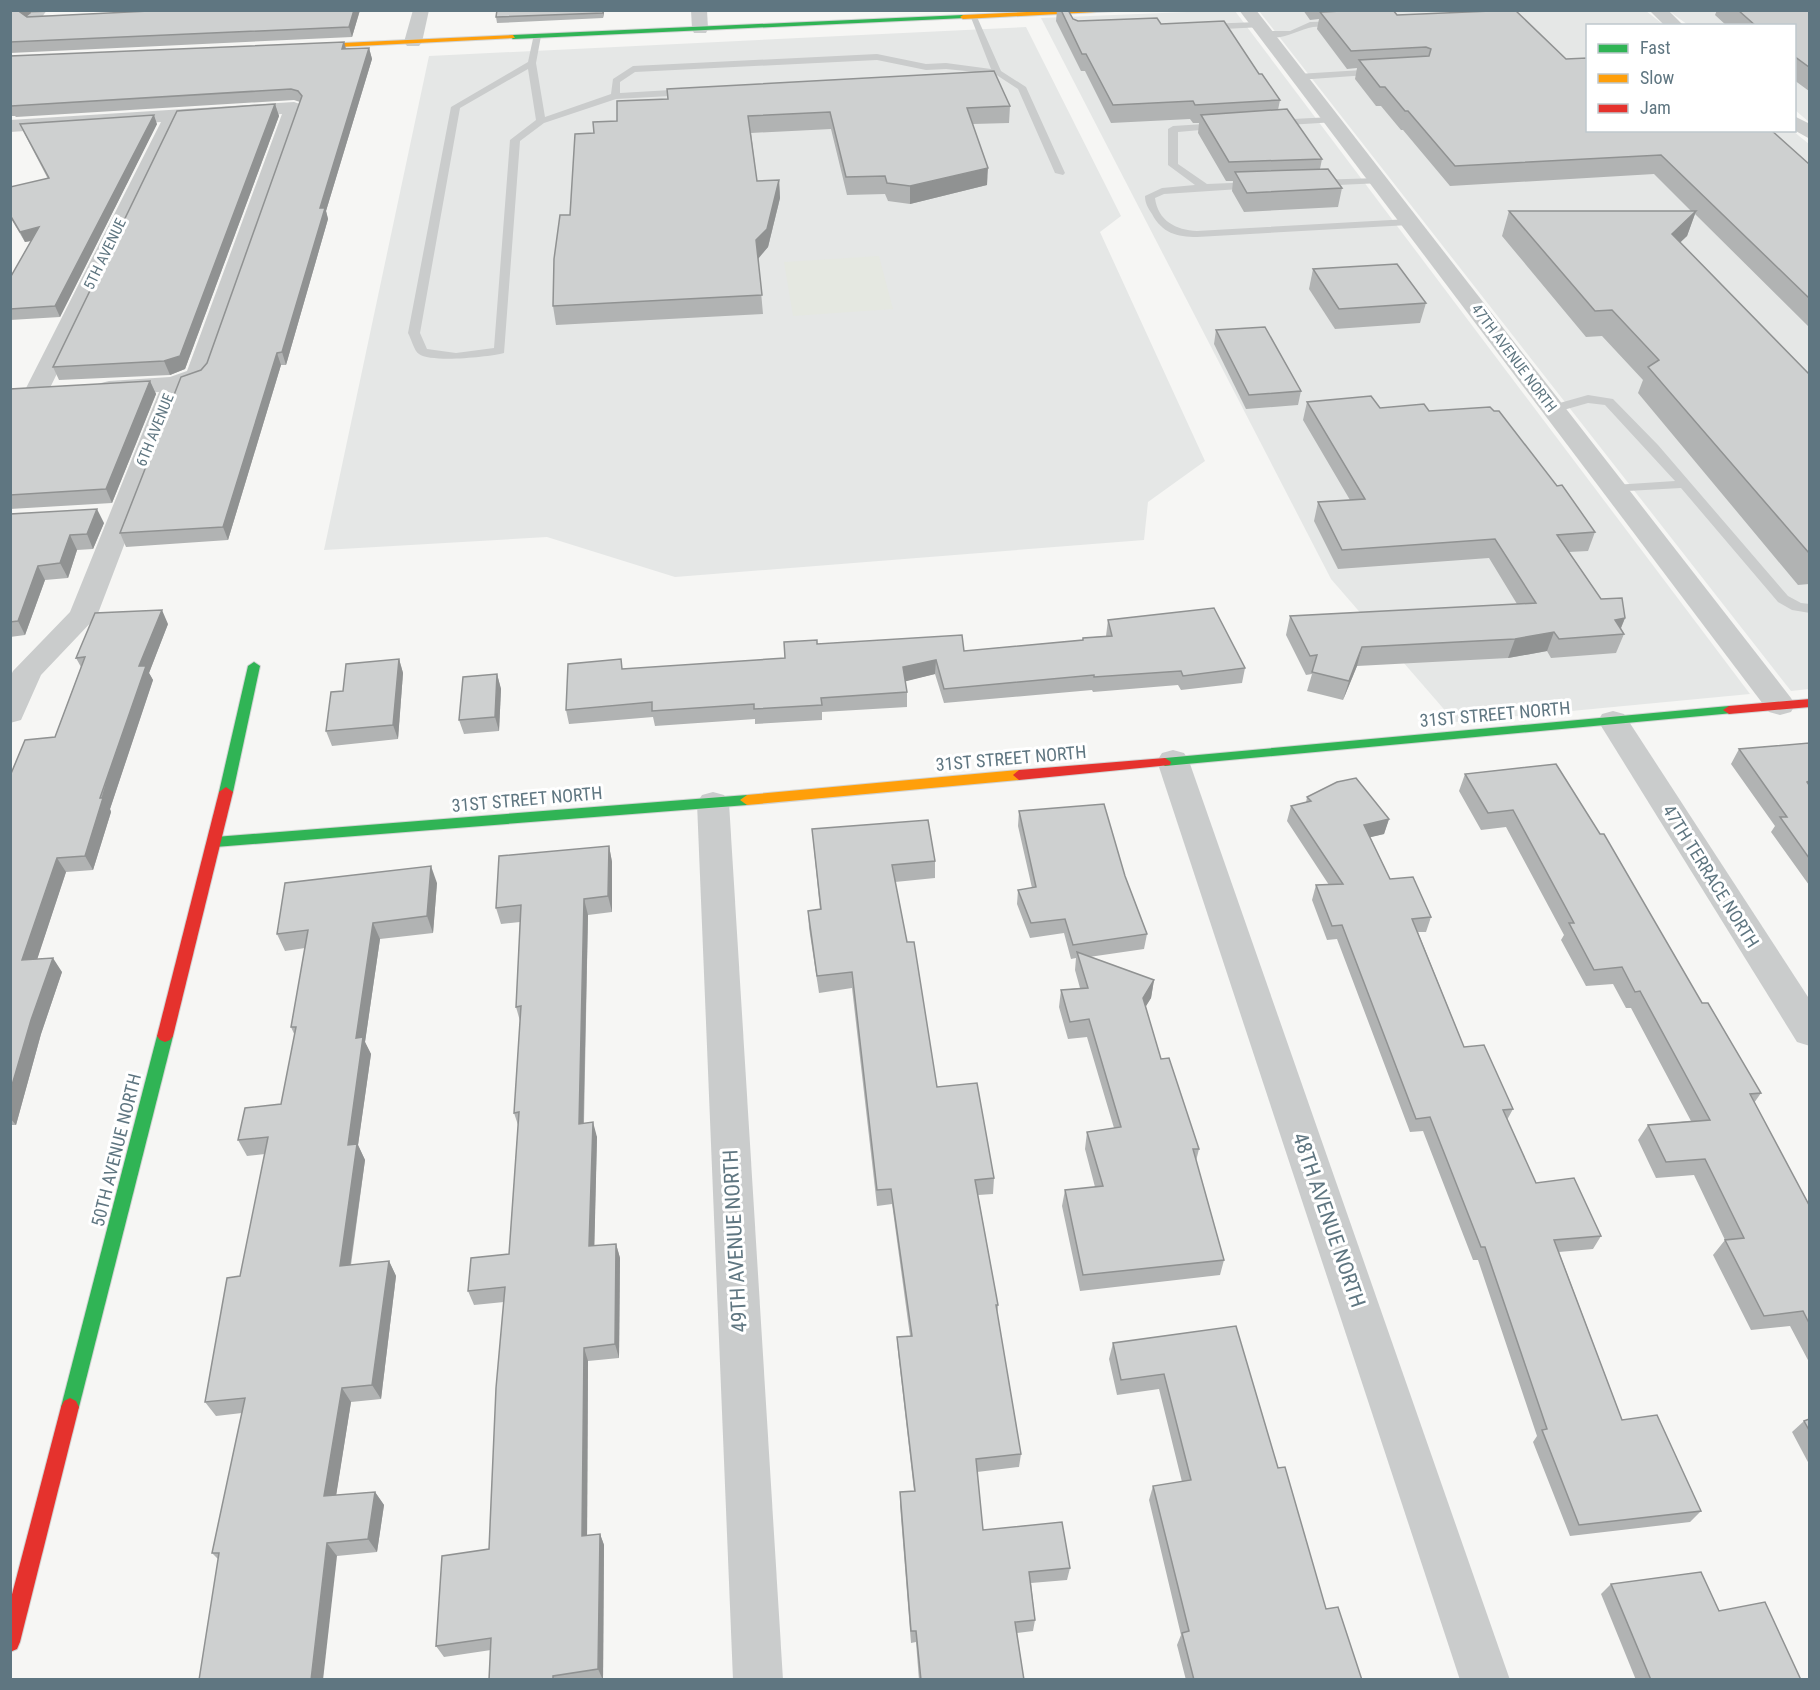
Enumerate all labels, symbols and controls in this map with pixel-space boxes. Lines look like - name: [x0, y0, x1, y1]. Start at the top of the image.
- legend: [1586, 24, 1796, 132]
- text: Fast: [1640, 37, 1671, 58]
- text: Slow: [1640, 67, 1675, 88]
- text: Jam: [1640, 97, 1671, 118]
- street label: 5TH AVENUE: [80, 215, 130, 293]
- street label: 47TH AVENUE NORTH: [1467, 300, 1561, 416]
- street label: 6TH AVENUE: [132, 391, 178, 469]
- street label: 31ST STREET NORTH: [1419, 697, 1571, 731]
- street label: 31ST STREET NORTH: [935, 741, 1087, 775]
- street label: 31ST STREET NORTH: [451, 782, 603, 816]
- street label: 47TH TERRACE NORTH: [1659, 801, 1763, 951]
- street label: 50TH AVENUE NORTH: [87, 1071, 145, 1229]
- street label: 48TH AVENUE NORTH: [1288, 1130, 1370, 1310]
- street label: 49TH AVENUE NORTH: [718, 1149, 752, 1333]

